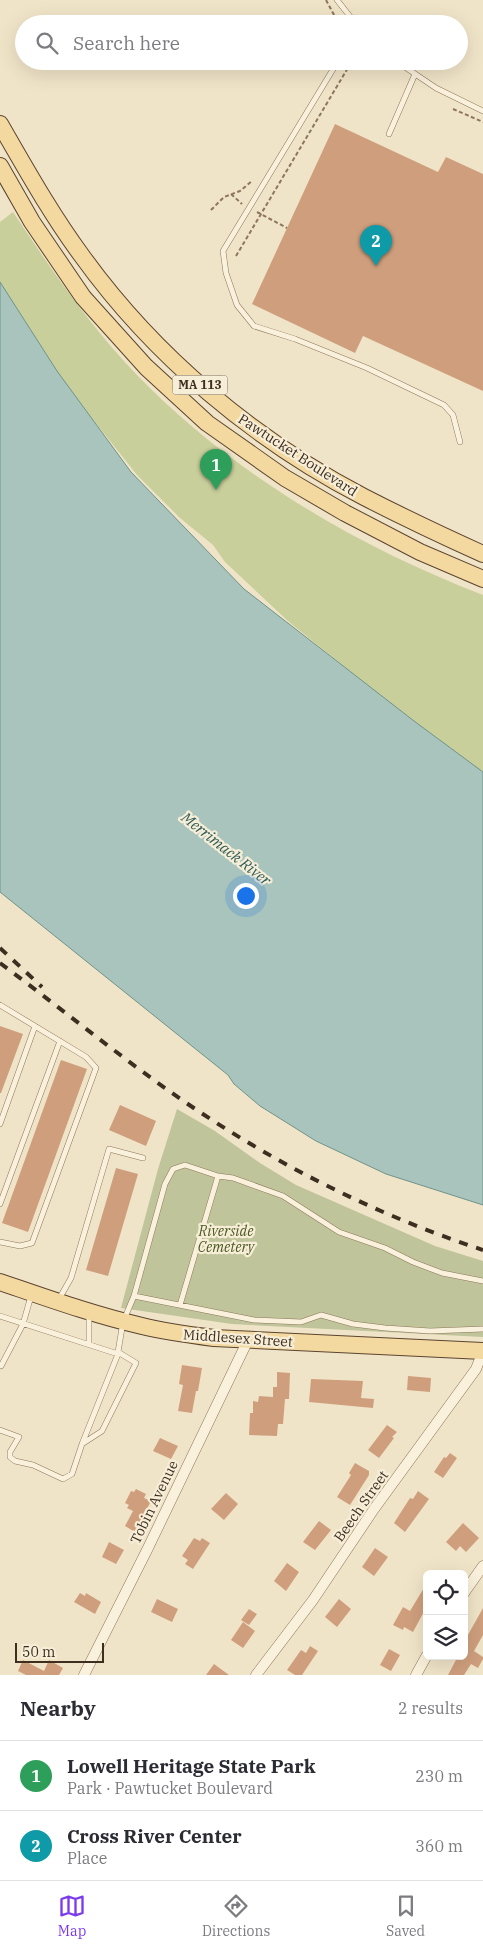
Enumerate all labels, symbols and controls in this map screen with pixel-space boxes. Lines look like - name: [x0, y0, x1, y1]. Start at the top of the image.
- search box: [15, 15, 468, 70]
- icon: search: [33, 29, 61, 57]
- text: Search here: [73, 31, 180, 55]
- pin: 2: [360, 225, 392, 266]
- road number: MA 113: [172, 376, 228, 394]
- street label: Pawtucket Boulevard: [235, 410, 361, 501]
- pin: 1: [200, 449, 232, 490]
- water label: Merrimack River: [177, 807, 275, 890]
- your location: [233, 883, 259, 909]
- park label: Riverside Cemetery: [198, 1222, 256, 1256]
- street label: Middlesex Street: [183, 1325, 294, 1351]
- street label: Tobin Avenue: [126, 1457, 182, 1547]
- street label: Beech Street: [330, 1467, 392, 1545]
- map controls: [423, 1570, 468, 1660]
- button: locate: [423, 1570, 468, 1615]
- button: layers: [423, 1615, 468, 1660]
- scale bar: [15, 1640, 104, 1663]
- text: 50 m: [22, 1643, 55, 1661]
- text: Nearby: [20, 1694, 96, 1722]
- text: 2 results: [398, 1698, 463, 1718]
- text: Lowell Heritage State Park: [67, 1754, 315, 1778]
- text: 1: [31, 1766, 41, 1786]
- text: 230 m: [415, 1766, 463, 1786]
- text: Park · Pawtucket Boulevard: [67, 1778, 273, 1798]
- text: Cross River Center: [67, 1824, 242, 1848]
- text: 2: [31, 1836, 41, 1856]
- text: 360 m: [415, 1836, 463, 1856]
- text: Place: [67, 1848, 107, 1868]
- tab: Map: [58, 1892, 86, 1940]
- tab: Directions: [202, 1892, 270, 1940]
- tab: Saved: [386, 1892, 425, 1940]

